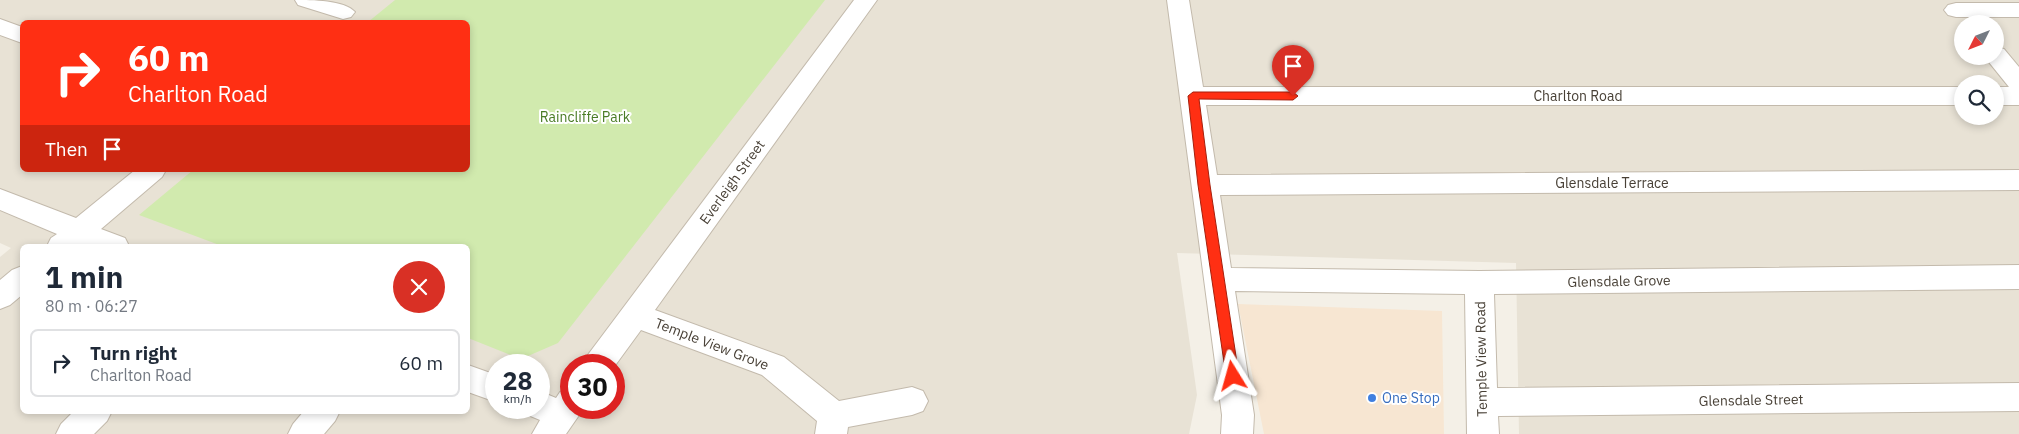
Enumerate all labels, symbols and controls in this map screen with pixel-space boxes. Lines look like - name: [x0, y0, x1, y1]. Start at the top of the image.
- north arrow: [1954, 15, 2004, 65]
- map controls: [1954, 15, 2004, 125]
- text: 60 m: [128, 35, 210, 81]
- icon: right: [45, 40, 110, 105]
- pin: [1272, 45, 1314, 96]
- icon: arrive: [1279, 52, 1307, 80]
- button: search: [1954, 75, 2004, 125]
- text: Charlton Road: [128, 79, 268, 108]
- street label: Charlton Road: [1533, 87, 1623, 105]
- park label: Raincliffe Park: [540, 108, 631, 126]
- icon: arrive: [98, 135, 126, 163]
- street label: Everleigh Street: [695, 136, 769, 228]
- text: Then: [45, 137, 88, 161]
- street label: Glensdale Terrace: [1555, 174, 1669, 192]
- text: 1 min: [45, 257, 123, 296]
- button: close: [393, 261, 445, 313]
- street label: Glensdale Grove: [1567, 271, 1671, 291]
- text: 80 m · 06:27: [45, 296, 138, 316]
- street label: Temple View Road: [1471, 301, 1491, 417]
- street label: Temple View Grove: [652, 314, 772, 374]
- text: Turn right: [90, 341, 177, 365]
- icon: right: [47, 349, 75, 377]
- position arrow: [1206, 349, 1258, 401]
- text: 60 m: [399, 351, 443, 375]
- speed limit sign: 30: [560, 354, 625, 419]
- text: 28: [502, 364, 533, 397]
- text: Charlton Road: [90, 365, 192, 385]
- place label: One Stop: [1382, 389, 1440, 407]
- street label: Glensdale Street: [1698, 390, 1804, 410]
- text: km/h: [503, 391, 532, 406]
- marker: One Stop: [1366, 392, 1378, 404]

